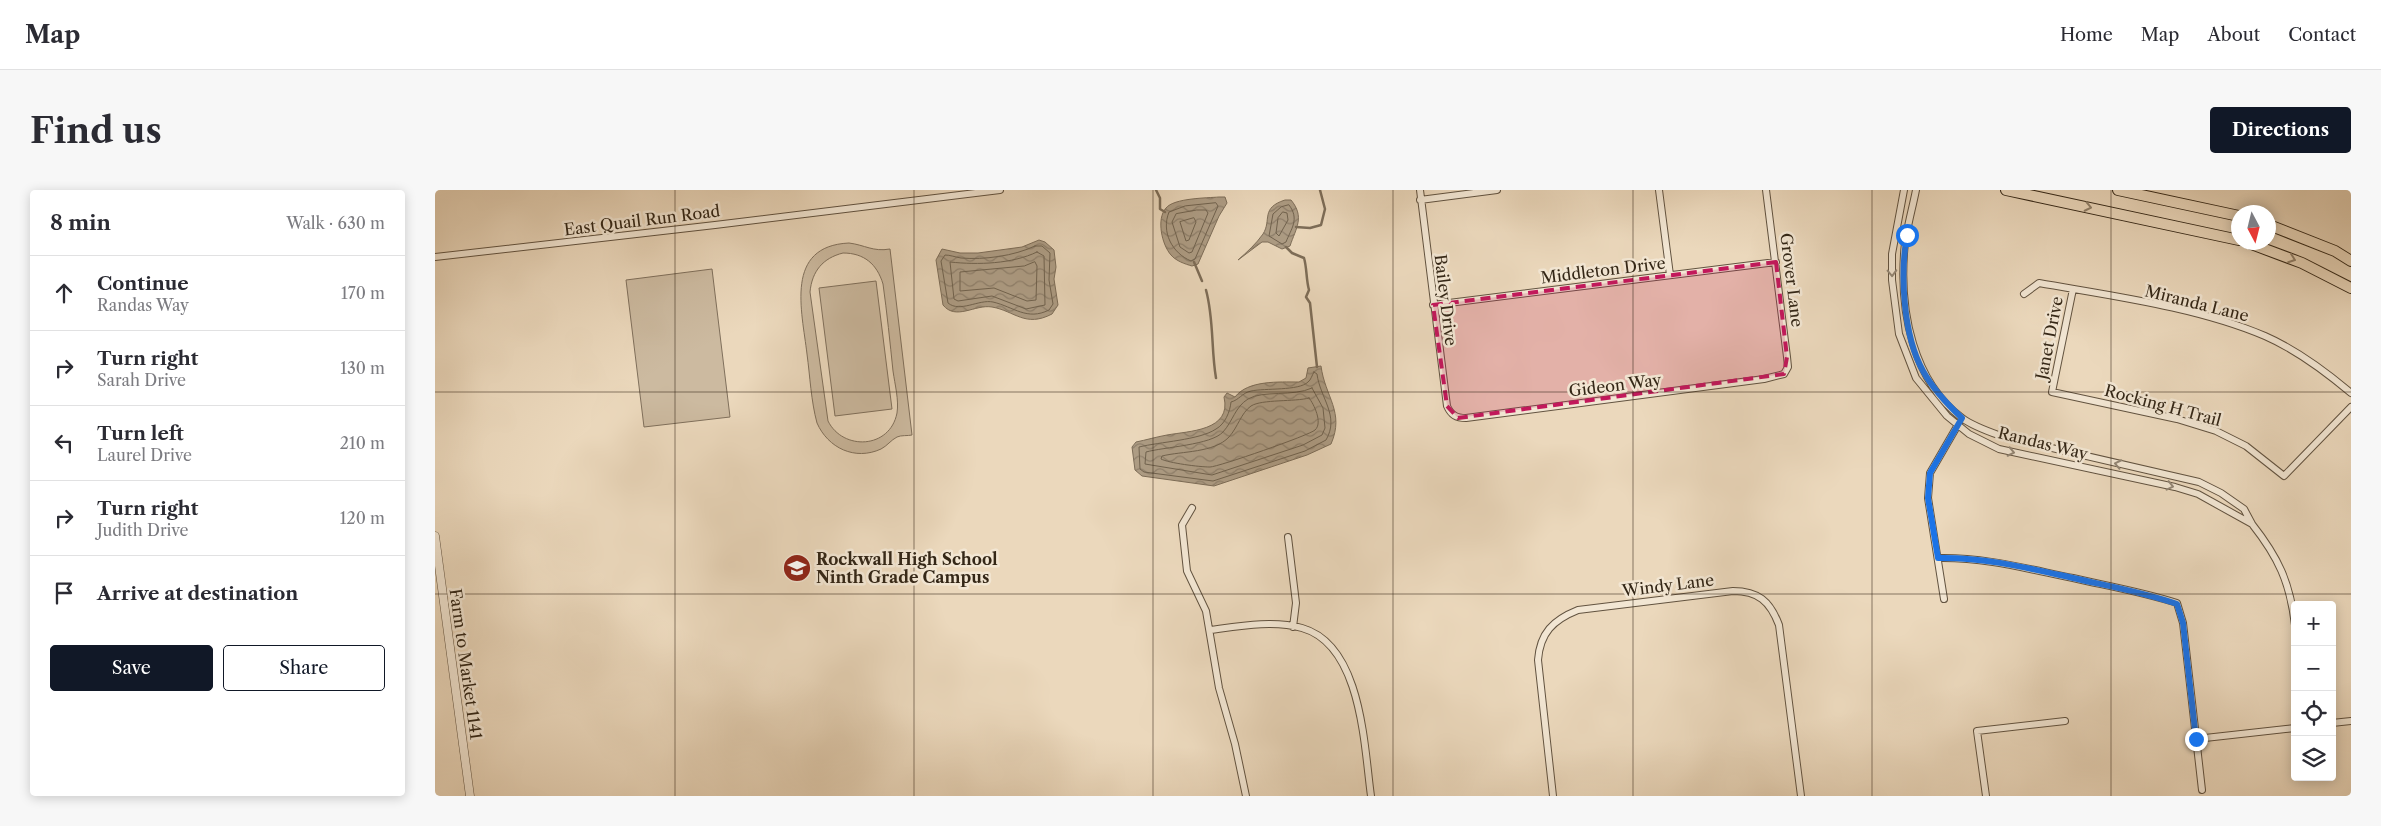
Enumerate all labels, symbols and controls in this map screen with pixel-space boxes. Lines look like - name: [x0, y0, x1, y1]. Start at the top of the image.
- text: Map: [25, 20, 80, 49]
- text: Home: [2060, 24, 2113, 46]
- text: Map: [2141, 24, 2179, 46]
- text: About: [2207, 24, 2260, 46]
- text: Contact: [2288, 24, 2356, 46]
- button: Directions: [2210, 107, 2351, 153]
- text: Find us: [30, 109, 162, 152]
- street label: East Quail Run Road: [563, 200, 721, 240]
- one-way arrow: [2083, 201, 2092, 212]
- north arrow: [2231, 205, 2276, 250]
- text: 8 min: [50, 210, 111, 235]
- text: Walk · 630 m: [286, 213, 385, 233]
- route start: [1896, 224, 1919, 247]
- street label: Grover Lane: [1776, 232, 1808, 328]
- street label: Middleton Drive: [1539, 252, 1667, 288]
- street label: Bailey Drive: [1430, 253, 1462, 347]
- one-way arrow: [2287, 253, 2296, 263]
- one-way arrow: [1887, 269, 1898, 277]
- text: Continue: [97, 272, 189, 295]
- icon: ahead: [50, 279, 78, 307]
- street label: Miranda Lane: [2143, 280, 2251, 326]
- text: 170 m: [341, 283, 385, 303]
- text: Randas Way: [97, 295, 189, 315]
- street label: Janet Drive: [2031, 295, 2067, 384]
- text: Turn right: [97, 347, 198, 370]
- icon: right: [50, 354, 78, 382]
- text: 130 m: [340, 358, 385, 378]
- street label: Gideon Way: [1568, 369, 1663, 401]
- text: Sarah Drive: [97, 370, 186, 390]
- street label: Rocking H Trail: [2102, 380, 2224, 430]
- text: Turn left: [97, 422, 184, 445]
- street label: Randas Way: [1996, 422, 2091, 464]
- icon: left: [50, 429, 78, 457]
- text: 210 m: [340, 433, 385, 453]
- text: Laurel Drive: [97, 445, 192, 465]
- one-way arrow: [2007, 446, 2016, 456]
- one-way arrow: [2114, 459, 2123, 469]
- one-way arrow: [2165, 480, 2174, 491]
- text: Turn right: [97, 497, 198, 520]
- icon: right: [50, 504, 78, 532]
- text: 120 m: [340, 508, 385, 528]
- text: Judith Drive: [97, 520, 189, 540]
- place label: Rockwall High School Ninth Grade Campus: [816, 549, 998, 587]
- school or university icon: Rockwall High School Ninth Grade Campus: [782, 553, 812, 583]
- street label: Windy Lane: [1620, 569, 1715, 601]
- icon: arrive: [50, 579, 78, 607]
- text: Arrive at destination: [97, 582, 298, 605]
- street label: Farm to Market 1141: [446, 587, 487, 741]
- map controls: [2291, 601, 2336, 781]
- button: +: [2291, 601, 2336, 646]
- button: Save: [50, 645, 213, 691]
- button: Share: [223, 645, 385, 691]
- button: −: [2291, 646, 2336, 691]
- button: locate: [2291, 691, 2336, 736]
- route end: [2185, 728, 2208, 751]
- button: layers: [2291, 736, 2336, 781]

